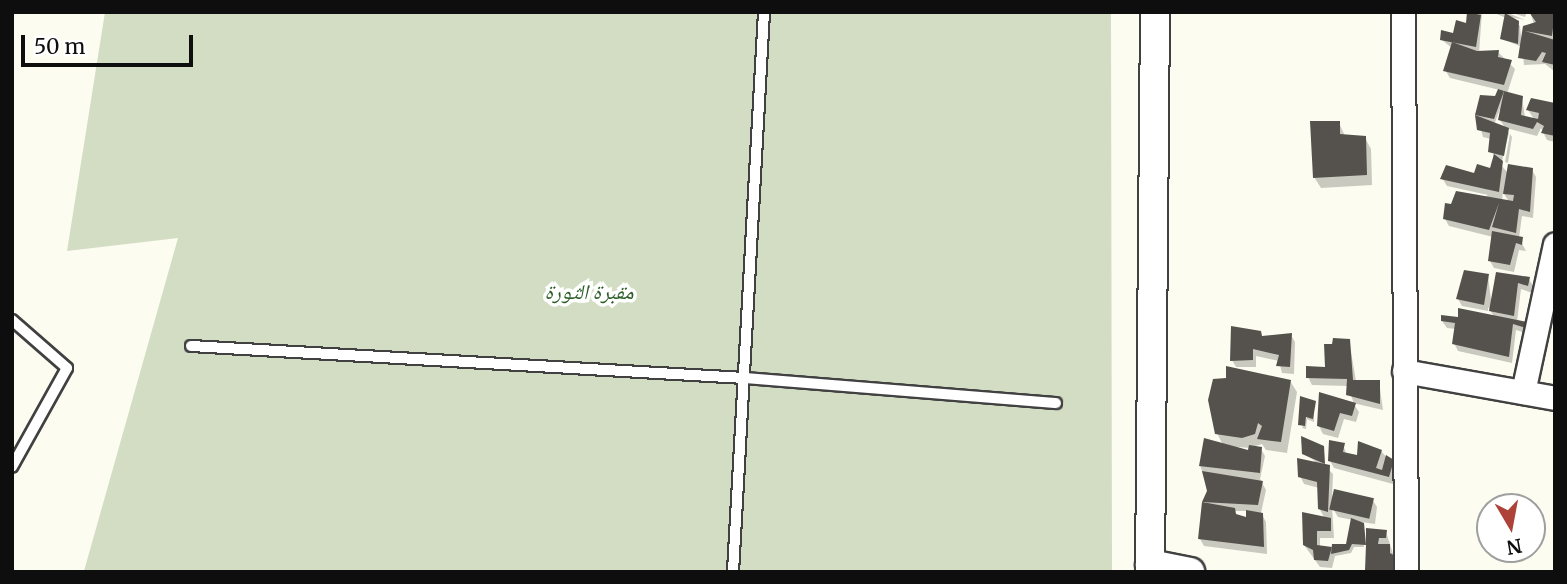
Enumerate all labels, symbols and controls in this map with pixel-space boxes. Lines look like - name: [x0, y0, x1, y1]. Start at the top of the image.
- scale bar: [24, 21, 196, 65]
- text: 50 m: [34, 33, 85, 60]
- park label: مقبرة الثورة: [544, 279, 634, 305]
- north arrow: [1476, 493, 1546, 563]
- text: N: [1505, 534, 1524, 560]

